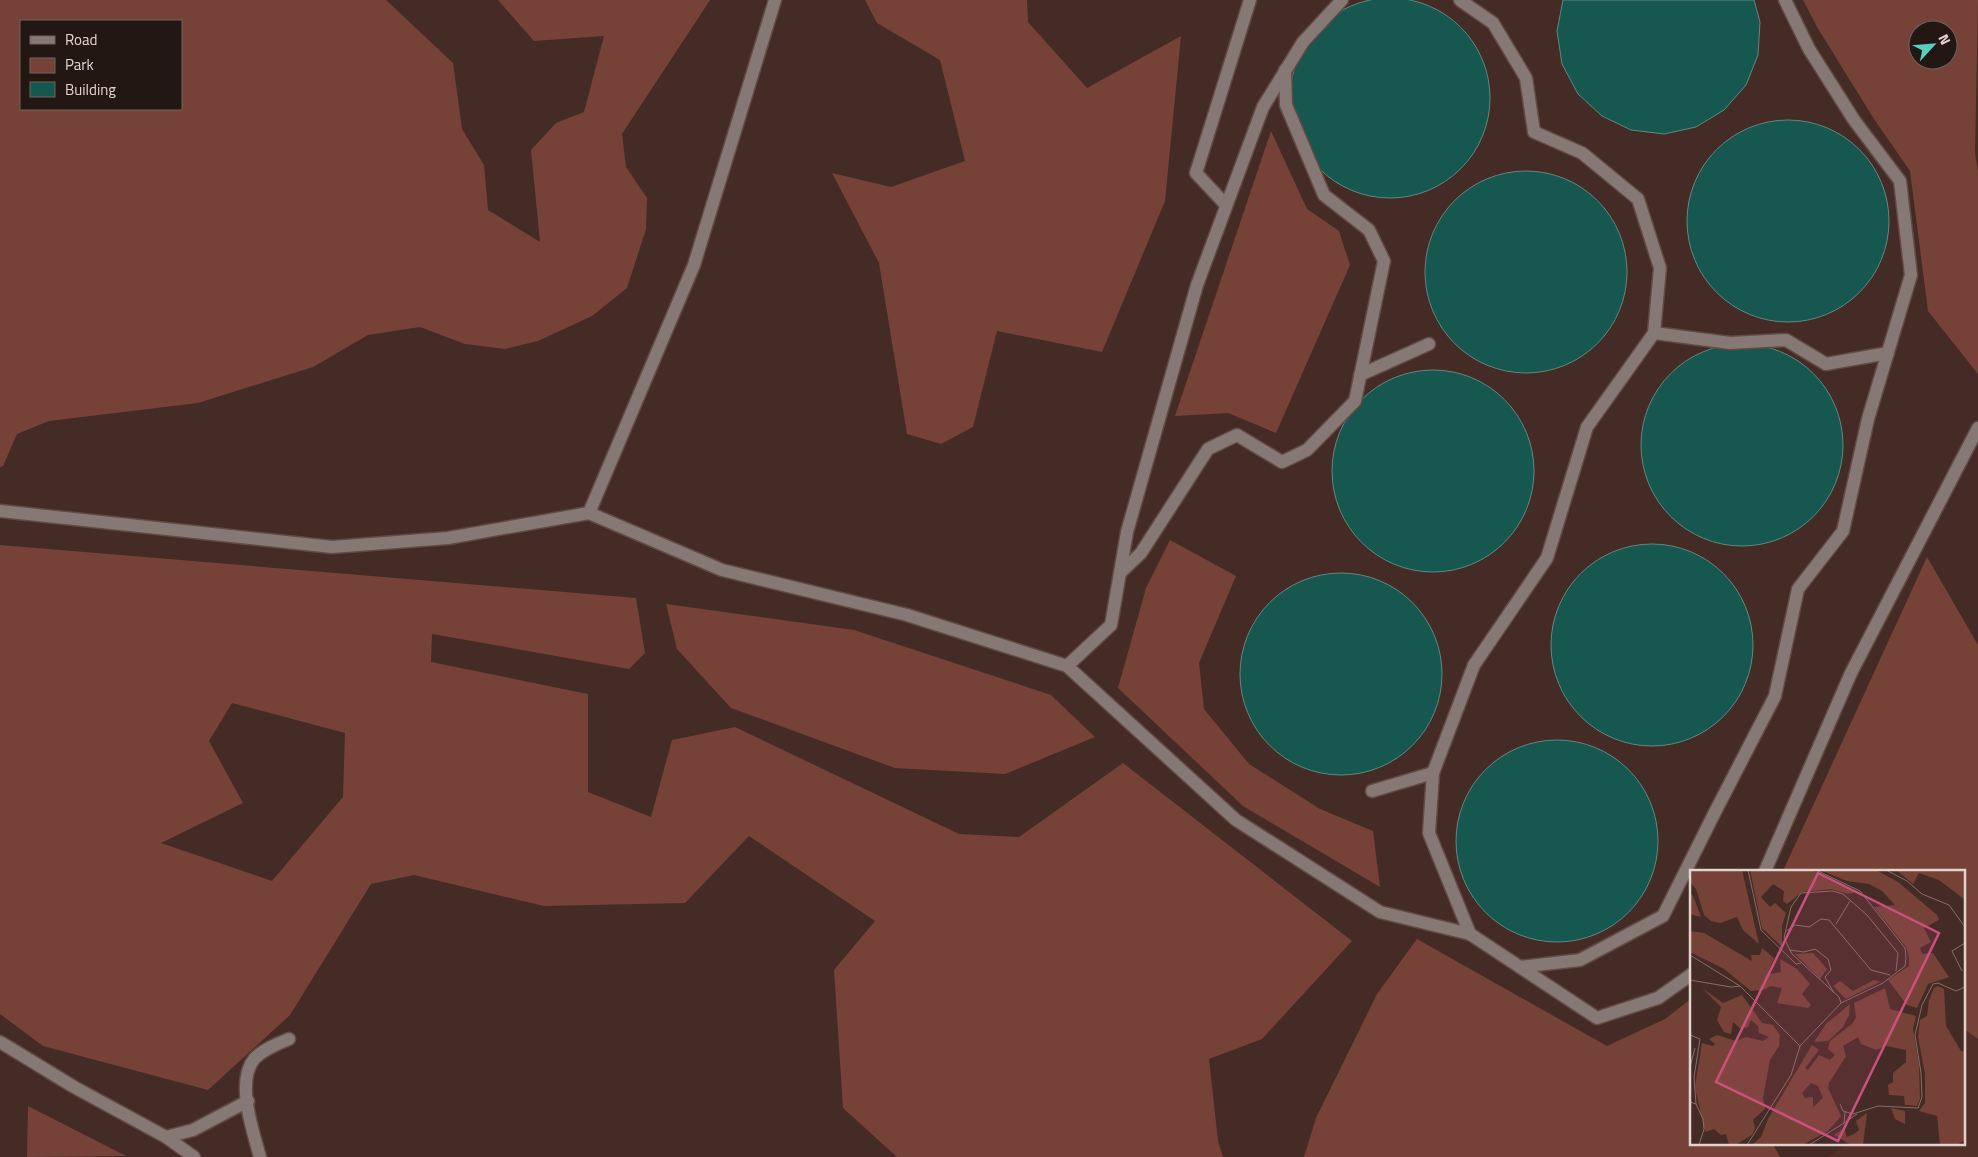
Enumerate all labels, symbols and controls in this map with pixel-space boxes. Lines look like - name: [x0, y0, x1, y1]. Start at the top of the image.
- legend: [20, 20, 182, 110]
- north arrow: [1908, 20, 1958, 70]
- text: Road: [65, 28, 97, 51]
- text: N: [1934, 30, 1957, 48]
- text: Park: [65, 53, 94, 76]
- text: Building: [65, 78, 116, 101]
- inset map: [1690, 870, 1966, 1144]

